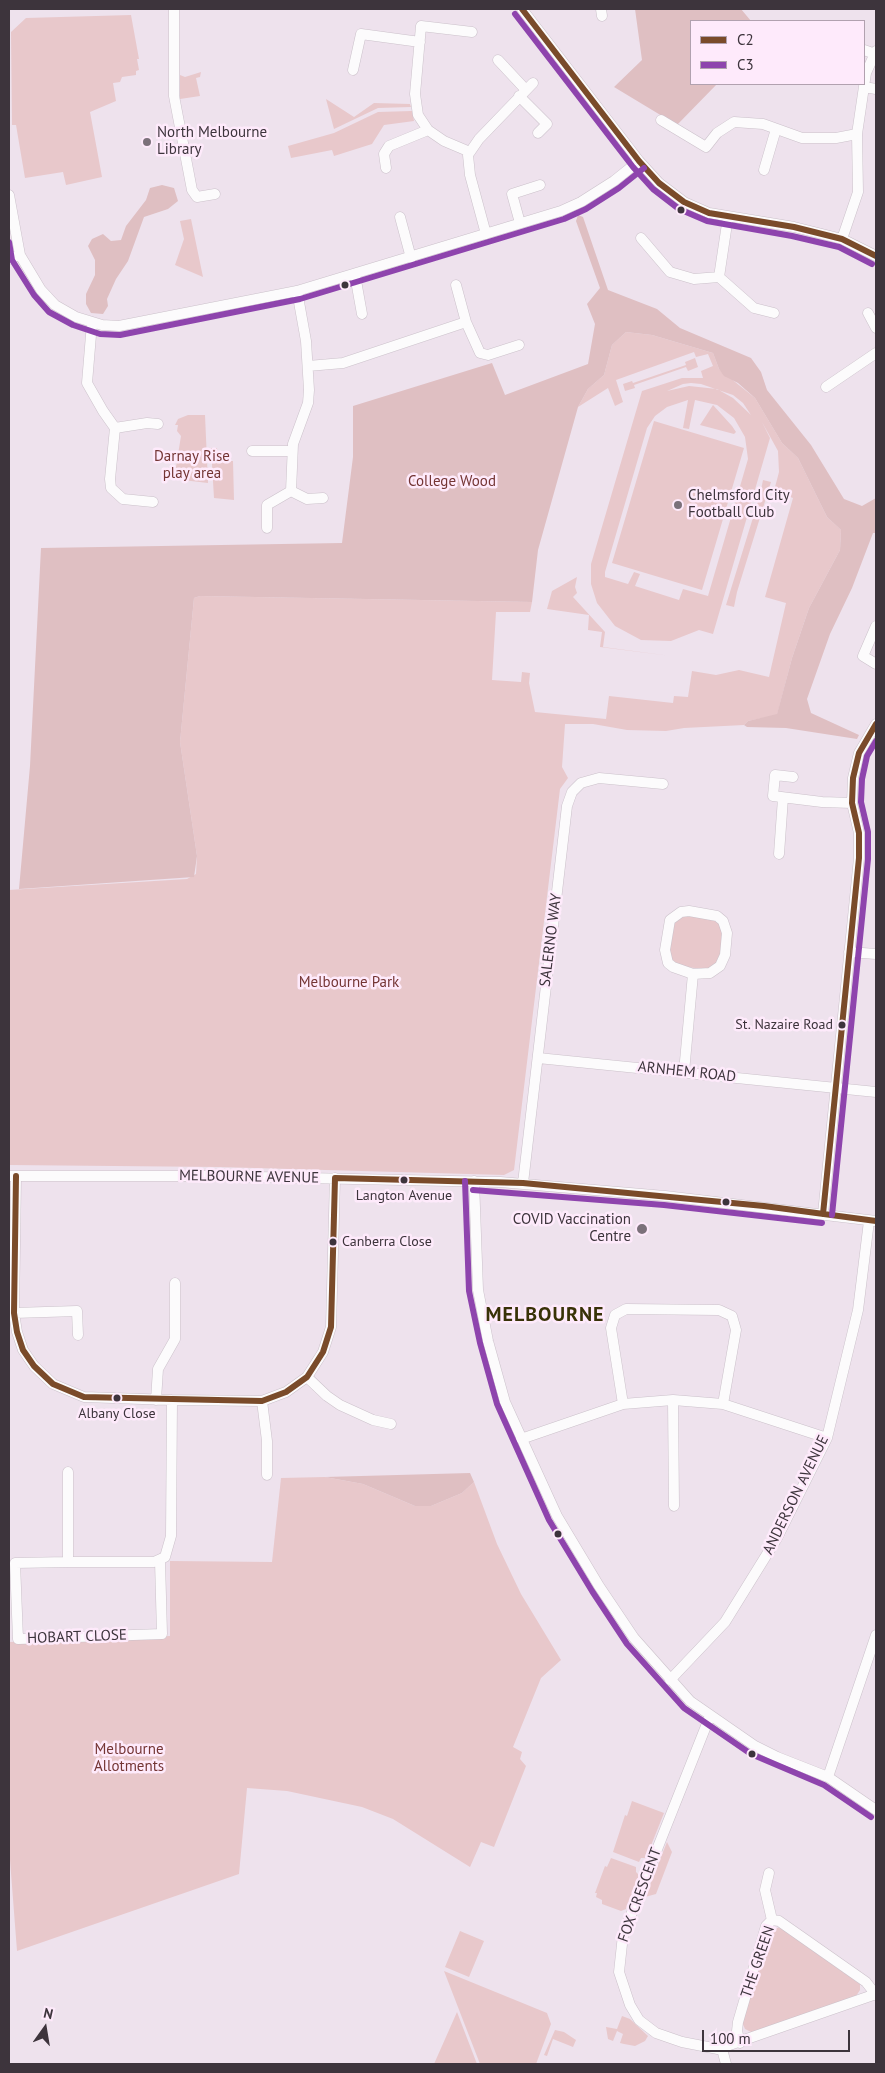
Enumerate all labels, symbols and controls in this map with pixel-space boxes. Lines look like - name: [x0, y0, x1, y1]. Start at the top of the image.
- legend: [690, 20, 865, 85]
- text: C2: [737, 30, 754, 49]
- text: C3: [737, 55, 754, 74]
- place label: North Melbourne Library: [157, 124, 267, 159]
- marker: North Melbourne Library: [141, 136, 153, 148]
- unlabelled marker: [676, 205, 686, 215]
- unlabelled marker: [340, 280, 350, 290]
- park label: Darnay Rise play area: [154, 448, 230, 483]
- park label: College Wood: [408, 473, 496, 491]
- place label: Chelmsford City Football Club: [688, 487, 790, 522]
- marker: Chelmsford City Football Club: [672, 499, 684, 511]
- street label: SALERNO WAY: [536, 892, 566, 988]
- park label: Melbourne Park: [299, 974, 399, 992]
- place label: St. Nazaire Road: [735, 1017, 833, 1033]
- marker: St. Nazaire Road: [837, 1020, 847, 1030]
- street label: ARNHEM ROAD: [637, 1058, 737, 1086]
- street label: MELBOURNE AVENUE: [179, 1167, 319, 1187]
- marker: Langton Avenue: [399, 1175, 409, 1185]
- place label: Langton Avenue: [356, 1188, 452, 1204]
- unlabelled marker: [721, 1197, 731, 1207]
- place label: COVID Vaccination Centre: [513, 1211, 631, 1246]
- marker: COVID Vaccination Centre: [635, 1222, 649, 1236]
- place label: Canberra Close: [342, 1234, 432, 1250]
- marker: Canberra Close: [328, 1237, 338, 1247]
- district label: MELBOURNE: [484, 1303, 606, 1327]
- marker: Albany Close: [112, 1393, 122, 1403]
- place label: Albany Close: [78, 1406, 156, 1422]
- street label: ANDERSON AVENUE: [759, 1432, 833, 1558]
- unlabelled marker: [553, 1529, 563, 1539]
- street label: HOBART CLOSE: [27, 1626, 127, 1648]
- park label: Melbourne Allotments: [94, 1741, 164, 1776]
- unlabelled marker: [747, 1749, 757, 1759]
- street label: FOX CRESCENT: [615, 1845, 665, 1945]
- street label: THE GREEN: [737, 1924, 779, 2000]
- north arrow: [20, 2003, 70, 2053]
- text: N: [42, 2004, 55, 2023]
- scale bar: [705, 2020, 852, 2052]
- text: 100 m: [710, 2029, 751, 2048]

